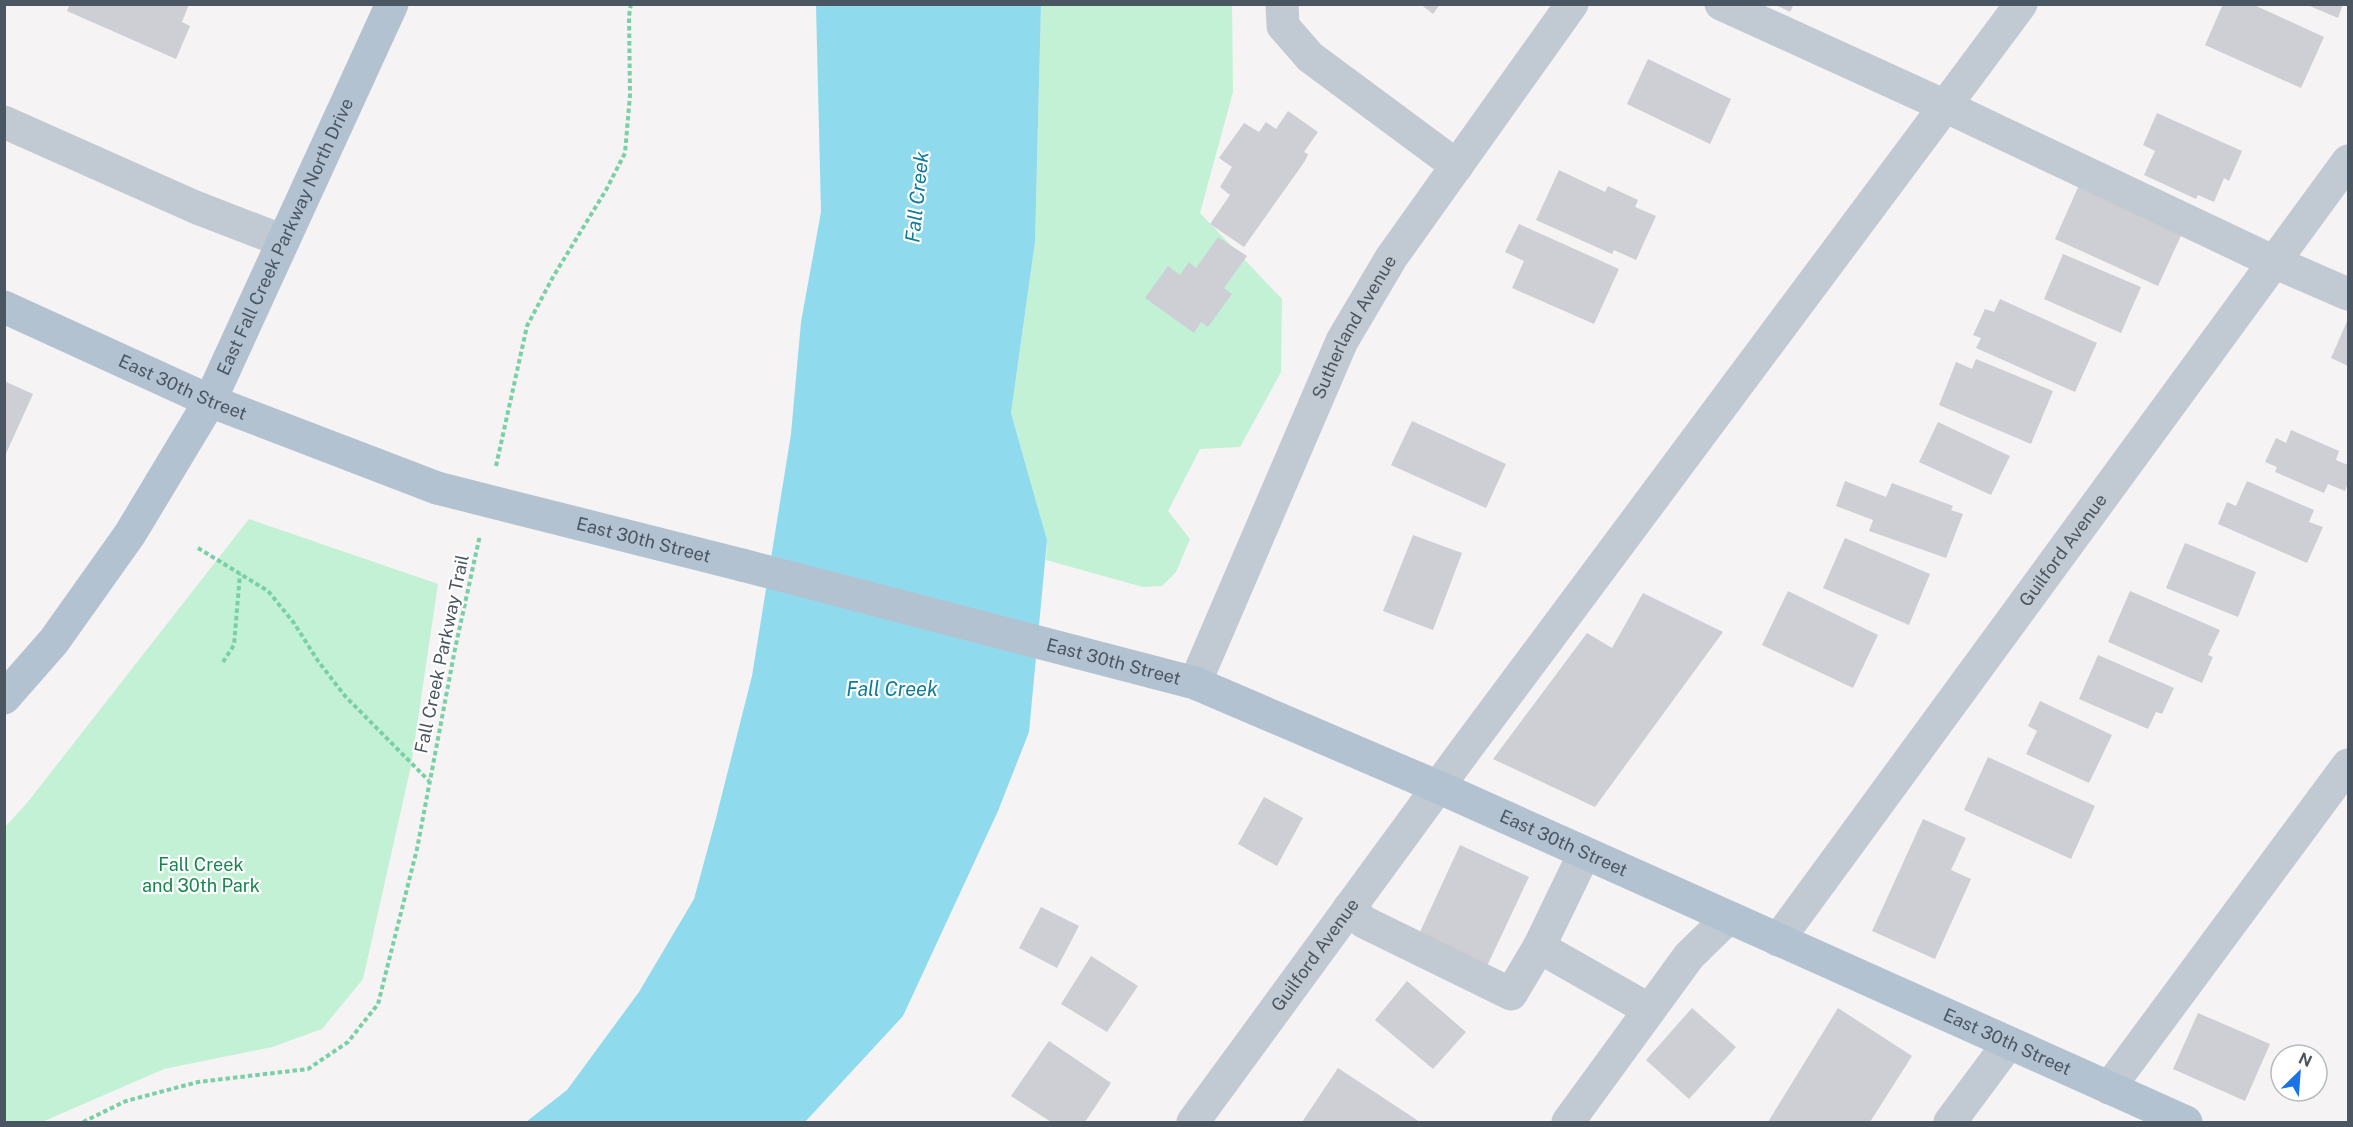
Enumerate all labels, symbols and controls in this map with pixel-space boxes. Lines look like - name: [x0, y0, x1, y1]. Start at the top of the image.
- street label: East Fall Creek Parkway North Drive: [212, 95, 357, 378]
- water label: Fall Creek: [900, 150, 934, 244]
- street label: Sutherland Avenue: [1307, 251, 1400, 402]
- street label: East 30th Street: [115, 350, 250, 424]
- street label: Guilford Avenue: [2015, 489, 2111, 610]
- street label: East 30th Street: [574, 513, 713, 567]
- street label: Fall Creek Parkway Trail: [410, 553, 473, 755]
- street label: East 30th Street: [1044, 634, 1183, 689]
- water label: Fall Creek: [846, 677, 938, 701]
- street label: East 30th Street: [1497, 805, 1631, 881]
- park label: Fall Creek and 30th Park: [142, 854, 260, 896]
- street label: Guilford Avenue: [1267, 894, 1363, 1015]
- street label: East 30th Street: [1940, 1004, 2075, 1079]
- north arrow: [2269, 1043, 2329, 1103]
- text: N: [2295, 1049, 2315, 1071]

